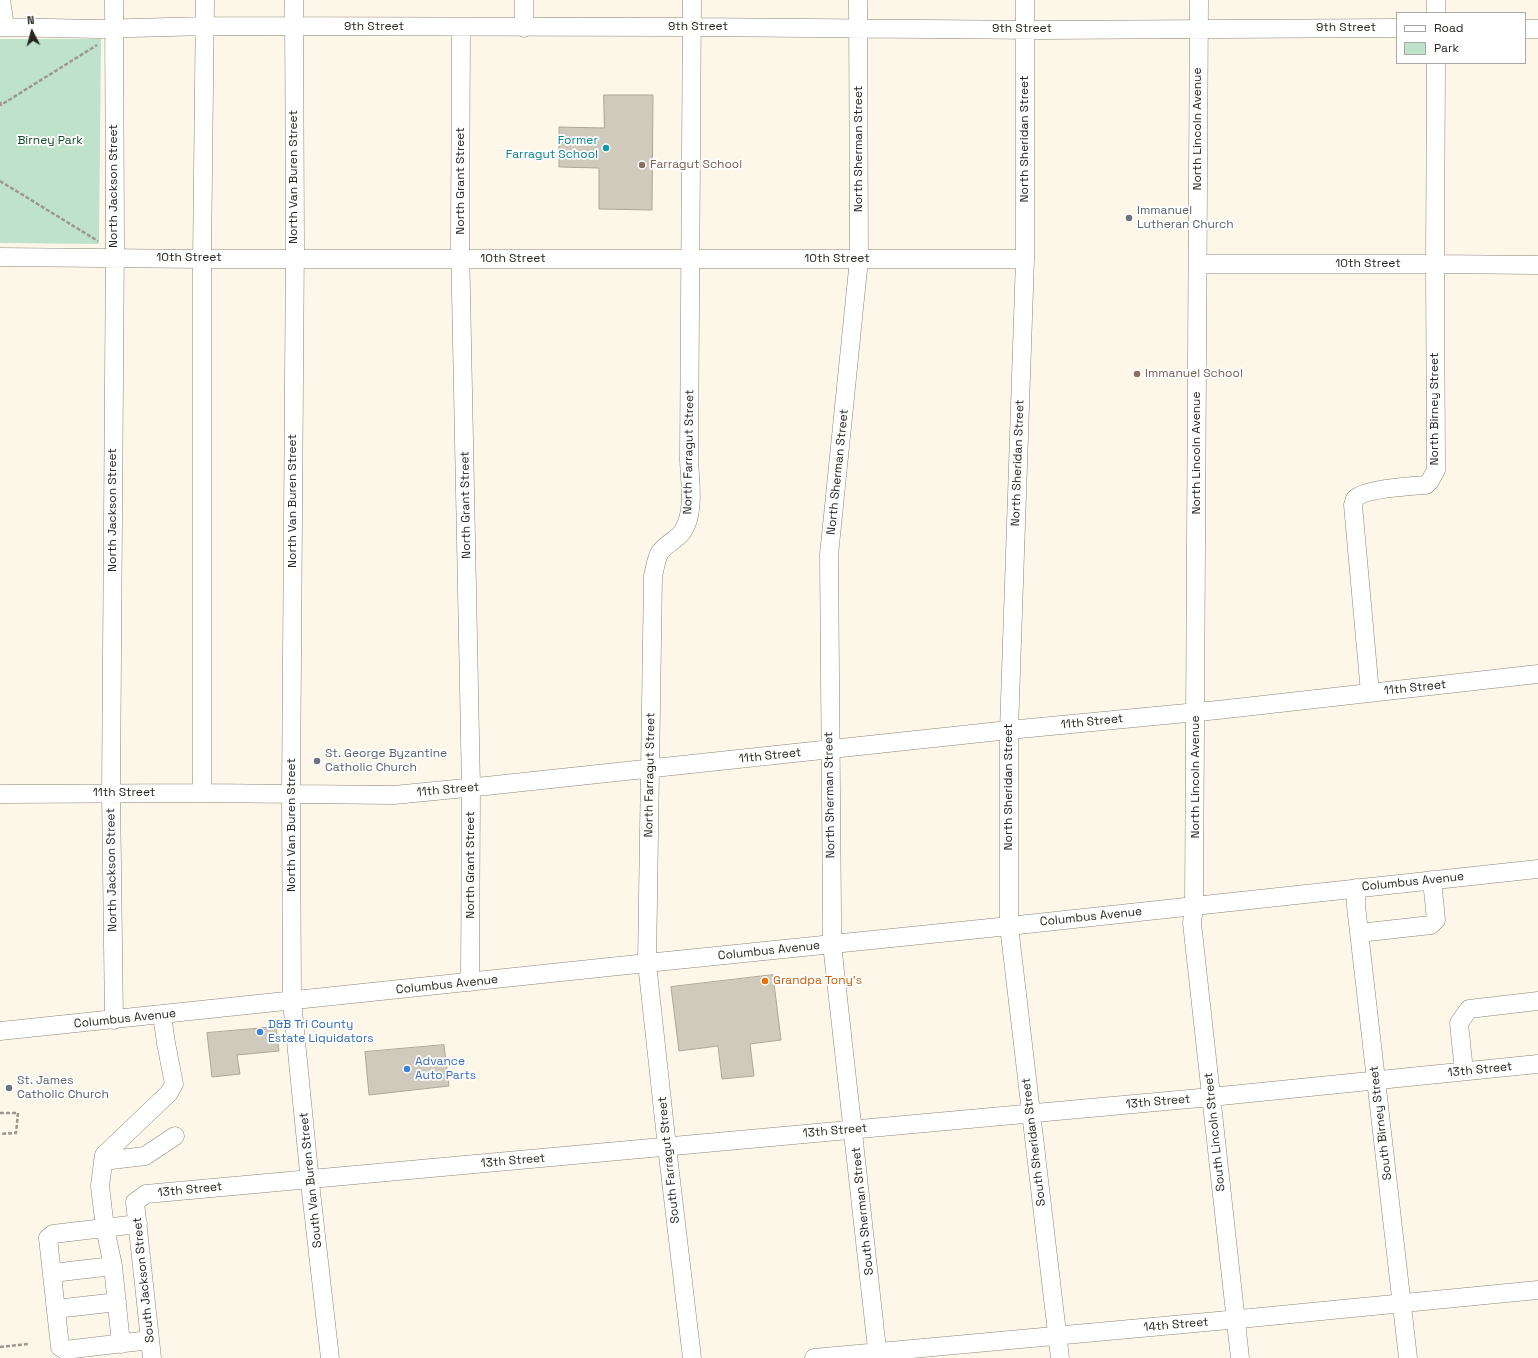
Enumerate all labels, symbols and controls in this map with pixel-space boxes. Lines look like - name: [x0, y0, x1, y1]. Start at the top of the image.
- north arrow: [12, 12, 52, 52]
- legend: [1396, 12, 1526, 64]
- text: N: [26, 13, 35, 27]
- street label: 9th Street: [344, 20, 404, 34]
- street label: 9th Street: [668, 20, 728, 34]
- text: Road: [1434, 20, 1463, 36]
- street label: 9th Street: [1316, 21, 1376, 35]
- street label: 9th Street: [992, 22, 1052, 36]
- text: Park: [1434, 40, 1459, 56]
- street label: North Lincoln Avenue: [1191, 67, 1205, 191]
- street label: North Sheridan Street: [1018, 76, 1032, 202]
- street label: North Sherman Street: [852, 86, 866, 212]
- street label: North Van Buren Street: [287, 110, 301, 244]
- street label: North Jackson Street: [107, 124, 121, 248]
- street label: North Grant Street: [454, 127, 468, 235]
- park label: Birney Park: [17, 134, 83, 148]
- place label: Former Farragut School: [506, 134, 598, 162]
- marker: Former Farragut School: [601, 143, 611, 153]
- place label: Farragut School: [650, 158, 742, 172]
- marker: Farragut School: [637, 160, 647, 170]
- place label: Immanuel Lutheran Church: [1137, 204, 1234, 232]
- marker: Immanuel Lutheran Church: [1124, 213, 1134, 223]
- street label: 10th Street: [156, 251, 222, 265]
- street label: 10th Street: [480, 252, 546, 266]
- street label: 10th Street: [804, 252, 870, 266]
- street label: 10th Street: [1335, 257, 1401, 271]
- street label: North Birney Street: [1428, 353, 1442, 465]
- place label: Immanuel School: [1145, 367, 1243, 381]
- marker: Immanuel School: [1132, 369, 1142, 379]
- street label: North Farragut Street: [681, 389, 697, 515]
- street label: North Lincoln Avenue: [1190, 391, 1204, 515]
- street label: North Sheridan Street: [1009, 399, 1027, 527]
- street label: North Sherman Street: [824, 408, 852, 536]
- street label: North Van Buren Street: [286, 434, 300, 568]
- street label: North Jackson Street: [106, 448, 120, 572]
- street label: North Grant Street: [458, 451, 474, 559]
- street label: 11th Street: [1383, 678, 1447, 698]
- street label: North Farragut Street: [642, 712, 658, 838]
- street label: 11th Street: [1060, 712, 1124, 732]
- street label: North Lincoln Avenue: [1189, 715, 1203, 839]
- street label: North Sheridan Street: [1002, 724, 1016, 850]
- street label: North Sherman Street: [822, 732, 838, 858]
- street label: 11th Street: [738, 746, 802, 766]
- place label: St. George Byzantine Catholic Church: [325, 747, 447, 775]
- marker: St. George Byzantine Catholic Church: [312, 756, 322, 766]
- street label: North Van Buren Street: [285, 758, 299, 892]
- street label: 11th Street: [416, 780, 480, 800]
- street label: 11th Street: [93, 786, 155, 800]
- street label: North Jackson Street: [104, 808, 120, 932]
- street label: North Grant Street: [464, 811, 478, 919]
- street label: Columbus Avenue: [1361, 869, 1465, 895]
- street label: Columbus Avenue: [1039, 904, 1143, 930]
- street label: Columbus Avenue: [717, 938, 821, 964]
- street label: Columbus Avenue: [395, 972, 499, 998]
- place label: Grandpa Tony's: [773, 974, 862, 988]
- marker: Grandpa Tony's: [760, 976, 770, 986]
- street label: Columbus Avenue: [73, 1006, 177, 1032]
- place label: D&B Tri County Estate Liquidators: [268, 1018, 374, 1046]
- marker: D&B Tri County Estate Liquidators: [255, 1027, 265, 1037]
- place label: Advance Auto Parts: [415, 1055, 476, 1083]
- street label: 13th Street: [1447, 1059, 1513, 1081]
- marker: Advance Auto Parts: [402, 1064, 412, 1074]
- street label: South Birney Street: [1367, 1065, 1395, 1181]
- street label: South Lincoln Street: [1202, 1072, 1228, 1192]
- place label: St. James Catholic Church: [17, 1074, 109, 1102]
- street label: South Sheridan Street: [1019, 1077, 1049, 1207]
- marker: St. James Catholic Church: [4, 1083, 14, 1093]
- street label: 13th Street: [1125, 1092, 1191, 1112]
- street label: South Farragut Street: [655, 1096, 683, 1224]
- street label: South Van Buren Street: [297, 1112, 325, 1248]
- street label: 13th Street: [802, 1121, 868, 1141]
- street label: South Sherman Street: [849, 1146, 877, 1276]
- street label: 13th Street: [480, 1151, 546, 1171]
- street label: 13th Street: [157, 1179, 223, 1201]
- street label: South Jackson Street: [130, 1217, 158, 1343]
- street label: 14th Street: [1143, 1315, 1209, 1335]

